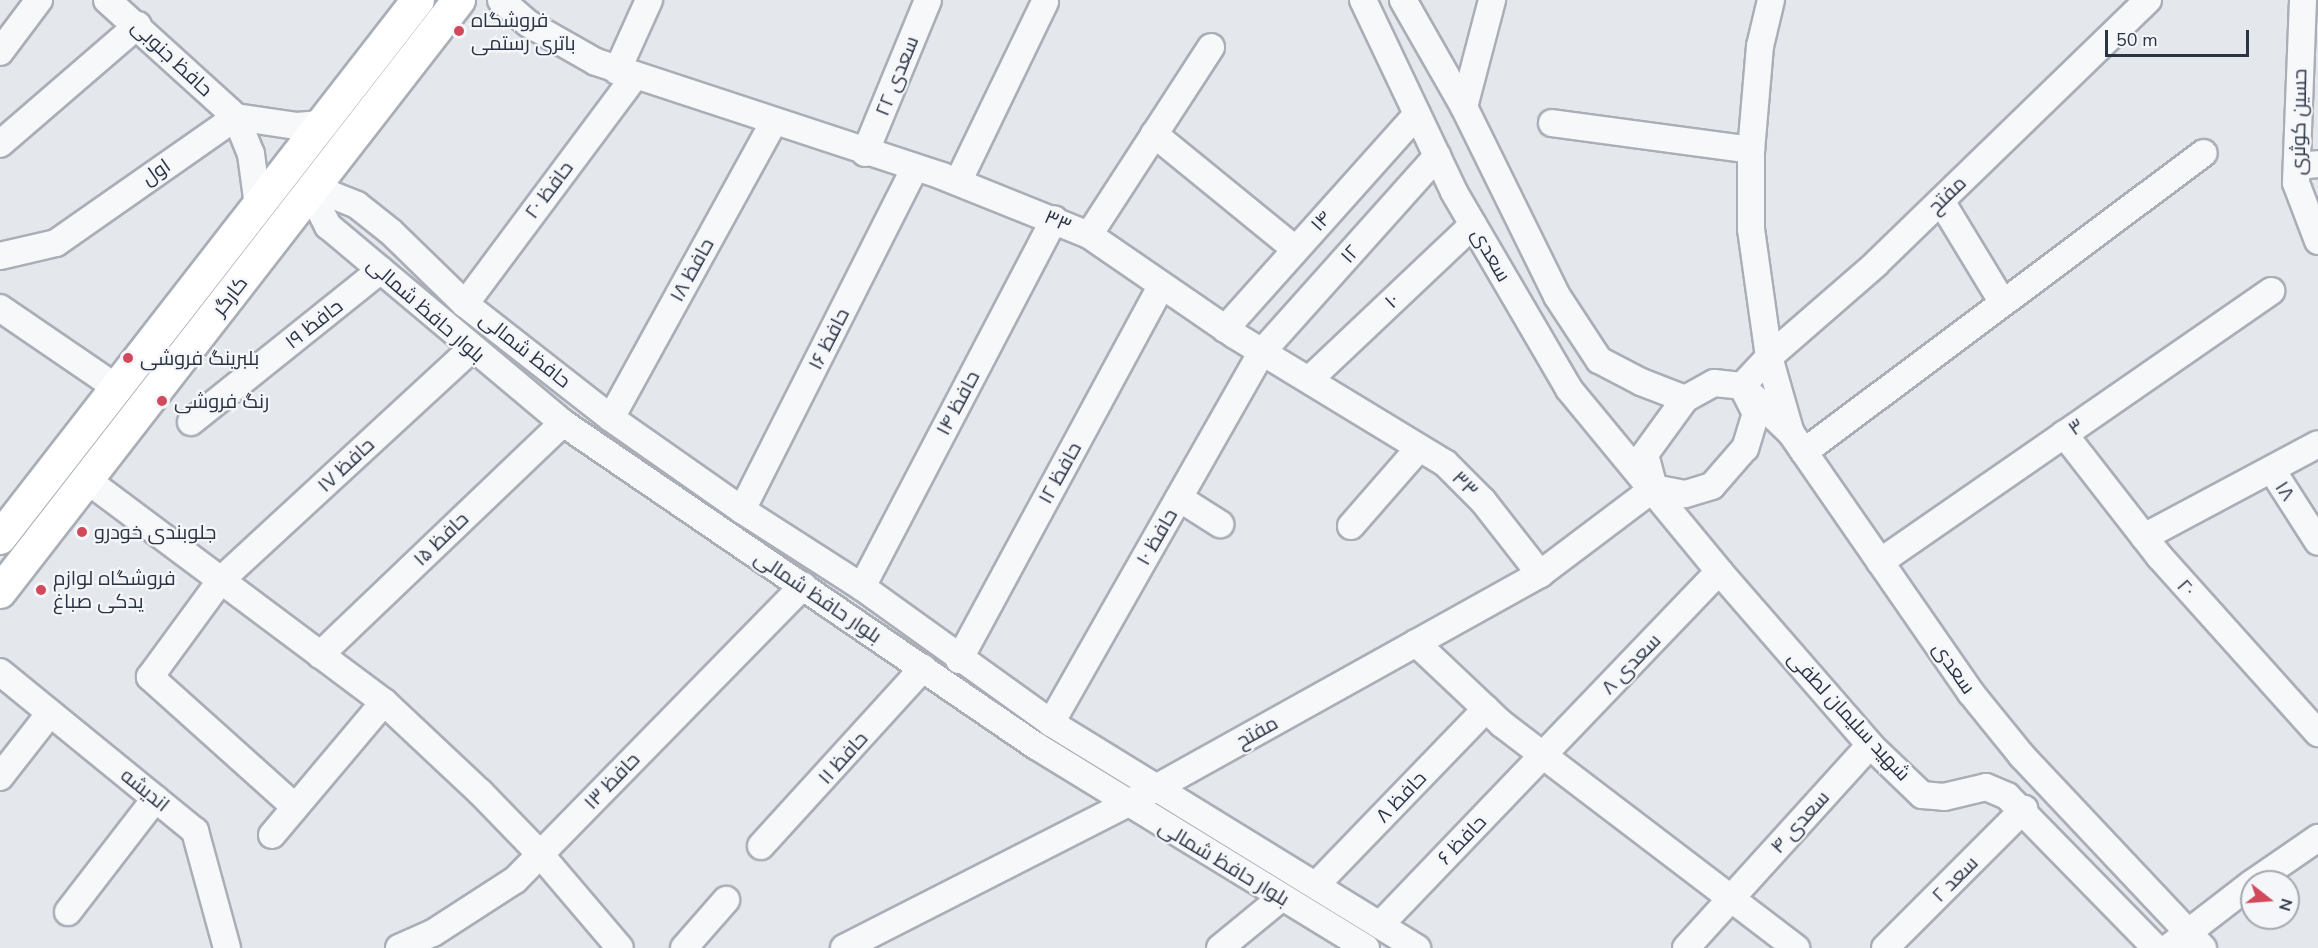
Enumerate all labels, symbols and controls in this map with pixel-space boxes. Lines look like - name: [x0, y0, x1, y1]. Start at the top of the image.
- place label: فروشگاه باتری رستمی: [471, 8, 575, 55]
- street label: حافظ جنوبی: [127, 15, 217, 101]
- scale bar: [2108, 18, 2252, 56]
- marker: فروشگاه باتری رستمی: [452, 24, 466, 38]
- text: 50 m: [2116, 28, 2158, 52]
- street label: سعدی ۲۲: [870, 33, 924, 119]
- street label: حسین کوثری: [2286, 68, 2312, 176]
- street label: اول: [137, 154, 175, 190]
- street label: حافظ ۲۰: [520, 157, 578, 223]
- street label: مفتح: [1923, 171, 1971, 219]
- street label: ۳۳: [1041, 205, 1075, 237]
- street label: ۱۴: [1306, 206, 1336, 236]
- street label: سعدی: [1466, 224, 1516, 286]
- street label: حافظ ۱۸: [665, 234, 719, 306]
- street label: ۱۲: [1335, 240, 1365, 268]
- street label: بلوار حافظ شمالی: [362, 252, 490, 368]
- street label: کارگر: [207, 272, 253, 320]
- street label: ۱۰: [1380, 288, 1404, 314]
- street label: حافظ ۱۹: [280, 294, 348, 354]
- street label: حافظ ۱۶: [803, 304, 855, 374]
- street label: حافظ شمالی: [475, 307, 575, 393]
- place label: بلبرینگ فروشی: [140, 346, 259, 370]
- marker: بلبرینگ فروشی: [121, 351, 135, 365]
- street label: حافظ ۱۴: [931, 367, 985, 439]
- place label: رنگ فروشی: [174, 389, 269, 413]
- marker: رنگ فروشی: [155, 394, 169, 408]
- street label: ۳: [2064, 413, 2088, 441]
- street label: حافظ ۱۷: [313, 433, 379, 497]
- street label: حافظ ۱۲: [1033, 438, 1087, 508]
- street label: ۳۳: [1447, 466, 1483, 502]
- street label: ۱۸: [2270, 477, 2300, 505]
- street label: حافظ ۱۰: [1131, 504, 1183, 570]
- street label: حافظ ۱۵: [408, 507, 474, 571]
- place label: جلوبندی خودرو: [94, 520, 216, 544]
- marker: جلوبندی خودرو: [75, 525, 89, 539]
- street label: بلوار حافظ شمالی: [750, 546, 886, 648]
- place label: فروشگاه لوازم یدکی صباغ: [53, 566, 176, 613]
- street label: ۲۰: [2172, 574, 2200, 602]
- marker: فروشگاه لوازم یدکی صباغ: [34, 583, 48, 597]
- street label: سعدی ۸: [1596, 629, 1666, 699]
- street label: سعدی: [1928, 637, 1980, 699]
- street label: شهید سلیمان لطفی: [1783, 646, 1915, 786]
- street label: مفتح: [1232, 711, 1282, 753]
- street label: حافظ ۱۱: [813, 727, 873, 789]
- street label: حافظ ۱۳: [579, 748, 645, 814]
- street label: اندیشه: [116, 763, 174, 817]
- street label: حافظ ۸: [1371, 766, 1431, 828]
- street label: سعدی ۴: [1766, 786, 1834, 858]
- street label: حافظ ۶: [1433, 810, 1491, 870]
- street label: بلوار حافظ شمالی: [1154, 815, 1294, 911]
- street label: سعد ۲: [1927, 851, 1983, 907]
- north arrow: [2240, 870, 2300, 930]
- text: N: [2273, 896, 2298, 914]

